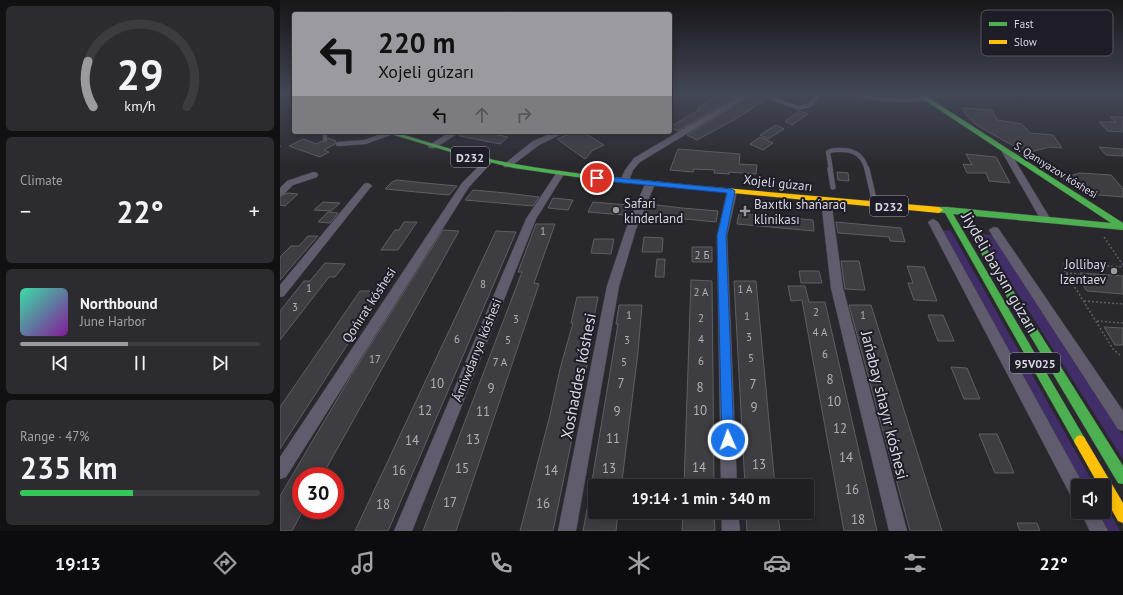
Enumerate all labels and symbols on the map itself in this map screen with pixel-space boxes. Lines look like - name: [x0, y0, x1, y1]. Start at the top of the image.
- legend: [981, 10, 1113, 56]
- text: Fast: [1014, 17, 1034, 31]
- text: Slow: [1014, 35, 1037, 49]
- street label: S. Qanıyazov kóshesi: [1012, 139, 1100, 201]
- road number: D232: [451, 147, 489, 167]
- pin: [580, 161, 614, 195]
- street label: Xojeli gúzarı: [743, 171, 813, 195]
- place label: Safari kinderland: [624, 195, 683, 227]
- place label: Baxıtkı shańaraq klinikası: [754, 196, 846, 228]
- road number: D232: [870, 196, 908, 216]
- marker: Safari kinderland: [611, 205, 621, 215]
- marker: Baxıtkı shańaraq klinikası: [739, 205, 751, 217]
- street label: Jiydeli baysın gúzarı: [957, 207, 1043, 336]
- house number: 1: [540, 224, 546, 238]
- house number: 2 Б: [695, 248, 709, 262]
- place label: Jollibay Izentaev: [1059, 256, 1107, 288]
- street label: Qońırat kóshesi: [338, 264, 400, 346]
- marker: Jollibay Izentaev: [1109, 266, 1119, 276]
- house number: 8: [480, 277, 486, 291]
- house number: 1: [306, 281, 312, 295]
- house number: 1 А: [737, 282, 753, 296]
- house number: 2 А: [693, 285, 709, 299]
- street label: Ámiwdarıya kóshesi: [449, 296, 505, 404]
- house number: 3: [292, 300, 298, 314]
- house number: 2: [813, 305, 819, 319]
- house number: 1: [626, 308, 632, 322]
- house number: 1: [860, 308, 866, 322]
- house number: 1: [744, 309, 750, 323]
- street label: Xoshaddes kóshesi: [556, 311, 600, 441]
- house number: 2: [698, 311, 704, 325]
- house number: 3: [513, 312, 519, 326]
- house number: 4 А: [812, 325, 828, 339]
- street label: Jańabay shayır kóshesi: [857, 328, 913, 481]
- house number: 3: [746, 330, 752, 344]
- house number: 6: [454, 332, 460, 346]
- house number: 4: [698, 332, 704, 346]
- house number: 5: [505, 333, 511, 347]
- house number: 3: [624, 333, 630, 347]
- house number: 6: [822, 347, 828, 361]
- house number: 5: [748, 351, 754, 365]
- house number: 17: [369, 352, 381, 366]
- road number: 95V025: [1010, 353, 1060, 373]
- house number: 6: [698, 354, 704, 368]
- house number: 7 А: [493, 355, 508, 369]
- house number: 5: [621, 355, 627, 369]
- house number: 8: [826, 371, 834, 388]
- house number: 10: [430, 375, 444, 392]
- house number: 7: [617, 375, 625, 392]
- house number: 7: [749, 376, 757, 393]
- house number: 8: [696, 379, 704, 396]
- house number: 9: [487, 380, 495, 397]
- house number: 10: [827, 393, 841, 410]
- house number: 9: [750, 399, 758, 416]
- house number: 12: [418, 402, 432, 419]
- house number: 10: [693, 402, 707, 419]
- house number: 11: [476, 403, 490, 420]
- house number: 9: [613, 403, 621, 420]
- position arrow: [707, 419, 749, 461]
- house number: 12: [833, 420, 847, 437]
- house number: 11: [606, 430, 620, 447]
- house number: 13: [466, 431, 480, 448]
- house number: 14: [405, 432, 419, 449]
- house number: 14: [839, 449, 853, 466]
- house number: 13: [752, 456, 766, 473]
- house number: 14: [692, 459, 706, 476]
- house number: 15: [455, 460, 469, 477]
- house number: 13: [602, 460, 616, 477]
- house number: 16: [392, 462, 406, 479]
- house number: 14: [544, 462, 558, 479]
- speed limit sign: 30: [292, 467, 344, 519]
- house number: 16: [845, 481, 859, 498]
- house number: 17: [443, 494, 457, 511]
- house number: 16: [536, 495, 550, 512]
- house number: 18: [376, 496, 390, 513]
- house number: 18: [851, 511, 865, 528]

